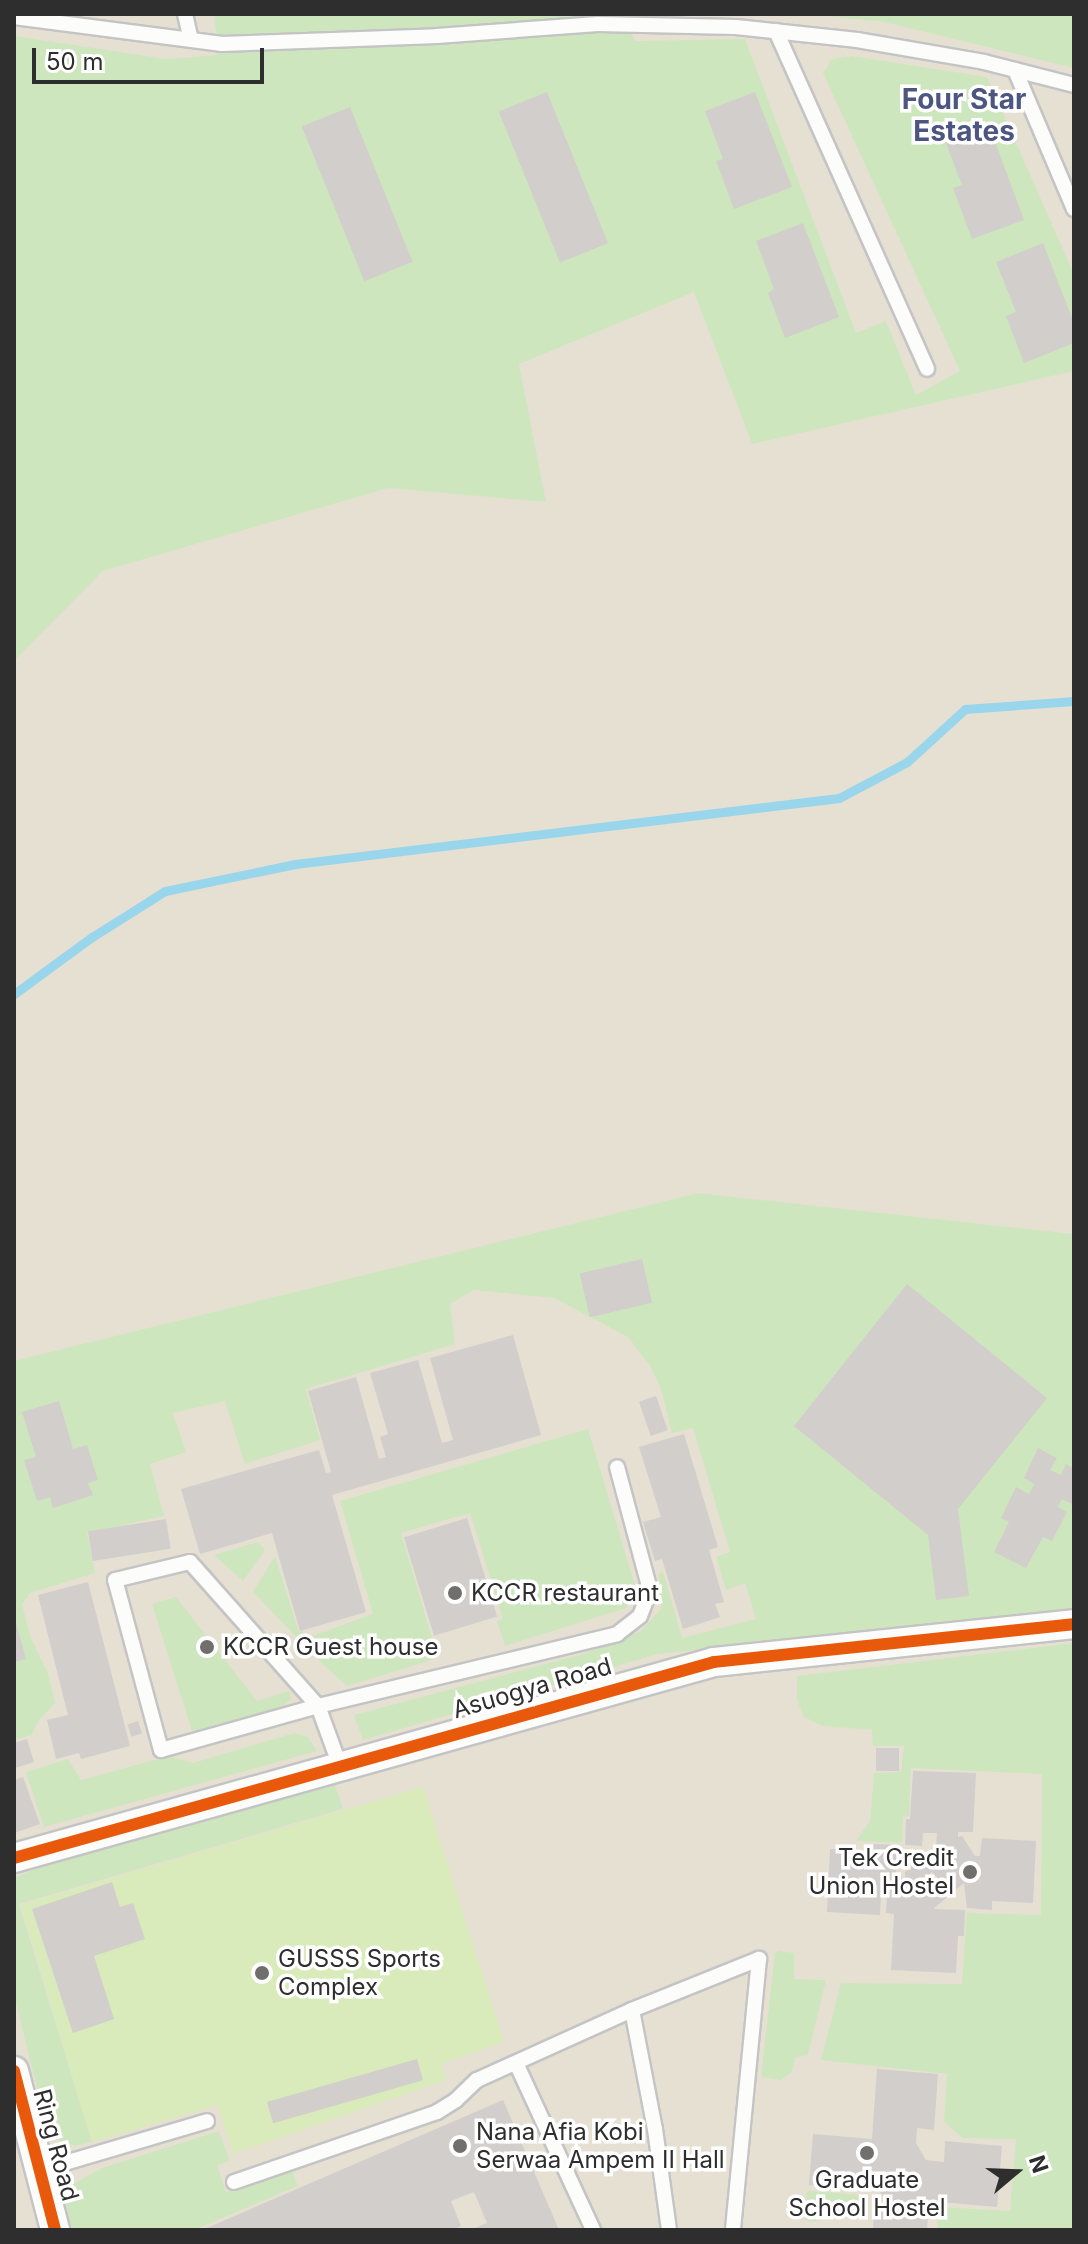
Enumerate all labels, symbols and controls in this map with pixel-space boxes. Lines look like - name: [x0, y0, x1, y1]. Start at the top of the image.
- scale bar: [36, 32, 268, 82]
- text: 50 m: [46, 47, 104, 76]
- district label: Four Star Estates: [902, 82, 1026, 148]
- place label: KCCR restaurant: [471, 1579, 659, 1607]
- marker: KCCR restaurant: [446, 1584, 464, 1602]
- place label: KCCR Guest house: [223, 1633, 438, 1661]
- marker: KCCR Guest house: [198, 1638, 216, 1656]
- street label: Asuogya Road: [449, 1652, 615, 1724]
- place label: Tek Credit Union Hostel: [809, 1844, 954, 1900]
- marker: Tek Credit Union Hostel: [961, 1863, 979, 1881]
- place label: GUSSS Sports Complex: [278, 1945, 441, 2001]
- marker: GUSSS Sports Complex: [253, 1964, 271, 1982]
- street label: Ring Road: [27, 2086, 85, 2204]
- place label: Nana Afia Kobi Serwaa Ampem II Hall: [476, 2118, 725, 2174]
- north arrow: [976, 2132, 1056, 2212]
- marker: Nana Afia Kobi Serwaa Ampem II Hall: [451, 2137, 469, 2155]
- marker: Graduate School Hostel: [858, 2144, 876, 2162]
- text: N: [1024, 2152, 1054, 2176]
- place label: Graduate School Hostel: [789, 2166, 945, 2222]

